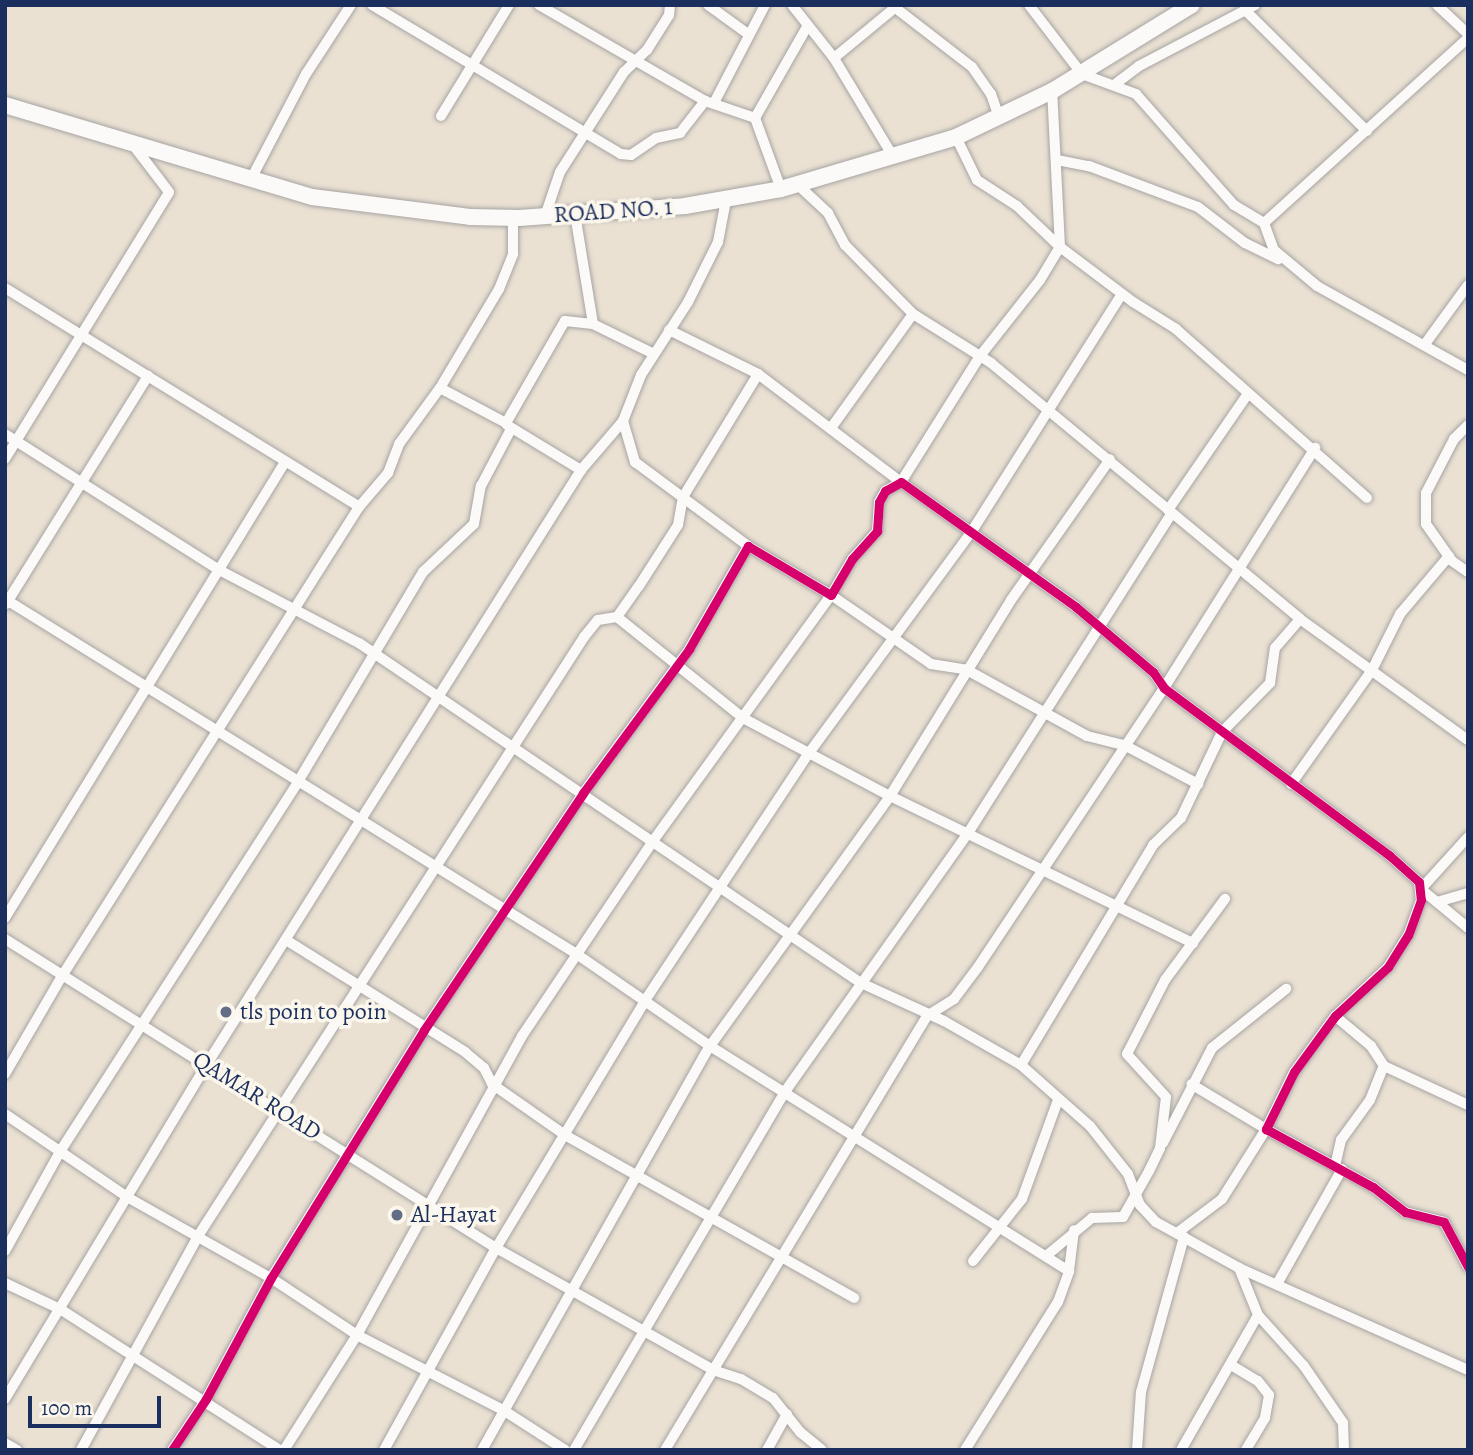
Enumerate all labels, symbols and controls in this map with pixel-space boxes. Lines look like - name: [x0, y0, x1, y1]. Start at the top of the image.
- street label: ROAD NO. 1: [552, 192, 674, 230]
- place label: tls poin to poin: [240, 998, 387, 1026]
- marker: tls poin to poin: [218, 1004, 234, 1020]
- street label: QAMAR ROAD: [187, 1045, 327, 1147]
- place label: Al-Hayat: [411, 1201, 497, 1229]
- marker: Al-Hayat: [389, 1207, 405, 1223]
- scale bar: [32, 1382, 164, 1426]
- text: 100 m: [41, 1394, 92, 1422]

